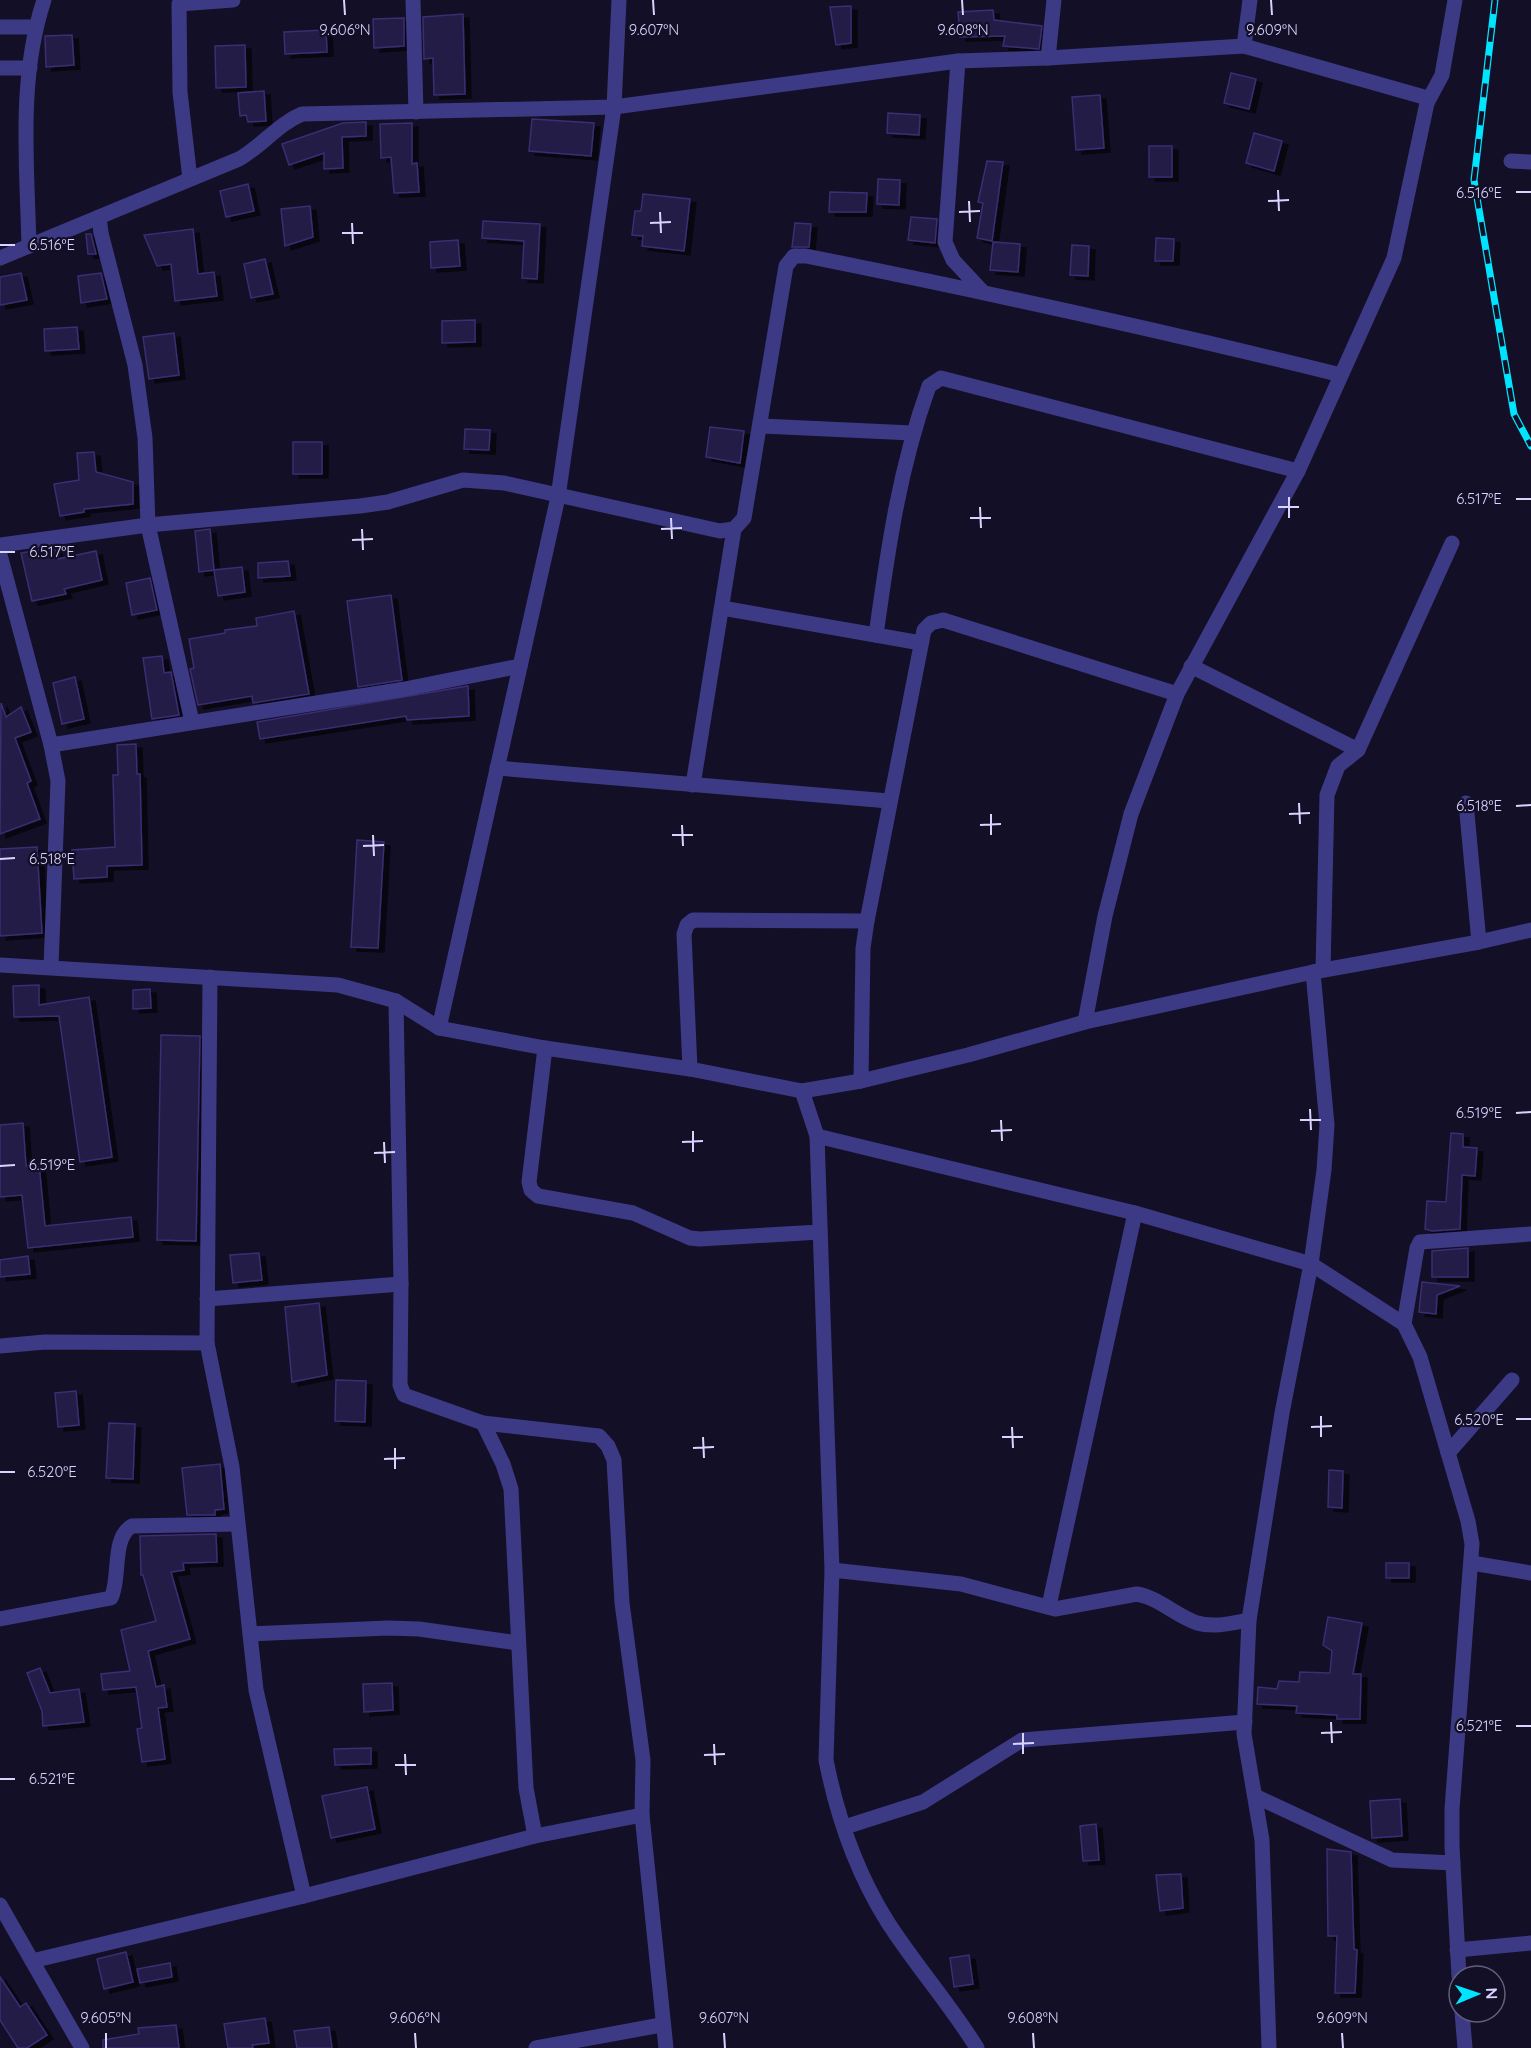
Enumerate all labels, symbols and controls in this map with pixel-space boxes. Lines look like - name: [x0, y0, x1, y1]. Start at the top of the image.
- text: 9.606°N: [319, 20, 371, 39]
- text: 9.607°N: [629, 20, 679, 39]
- text: 9.608°N: [937, 20, 989, 39]
- text: 9.609°N: [1246, 20, 1298, 39]
- text: 6.516°E: [1456, 183, 1502, 202]
- text: 6.516°E: [29, 235, 75, 254]
- text: 6.517°E: [1456, 489, 1502, 508]
- text: 6.517°E: [29, 542, 75, 561]
- text: 6.518°E: [1456, 796, 1502, 815]
- text: 6.518°E: [29, 849, 75, 868]
- text: 6.519°E: [1456, 1103, 1502, 1122]
- text: 6.519°E: [29, 1155, 75, 1174]
- text: 6.520°E: [1454, 1410, 1504, 1429]
- text: 6.520°E: [27, 1462, 77, 1481]
- text: 6.521°E: [1456, 1716, 1502, 1735]
- text: 6.521°E: [29, 1769, 75, 1788]
- north arrow: [1447, 1964, 1507, 2024]
- text: N: [1482, 1987, 1502, 2000]
- text: 9.605°N: [80, 2008, 132, 2027]
- text: 9.606°N: [389, 2008, 441, 2027]
- text: 9.607°N: [699, 2008, 749, 2027]
- text: 9.608°N: [1007, 2008, 1059, 2027]
- text: 9.609°N: [1316, 2008, 1368, 2027]

